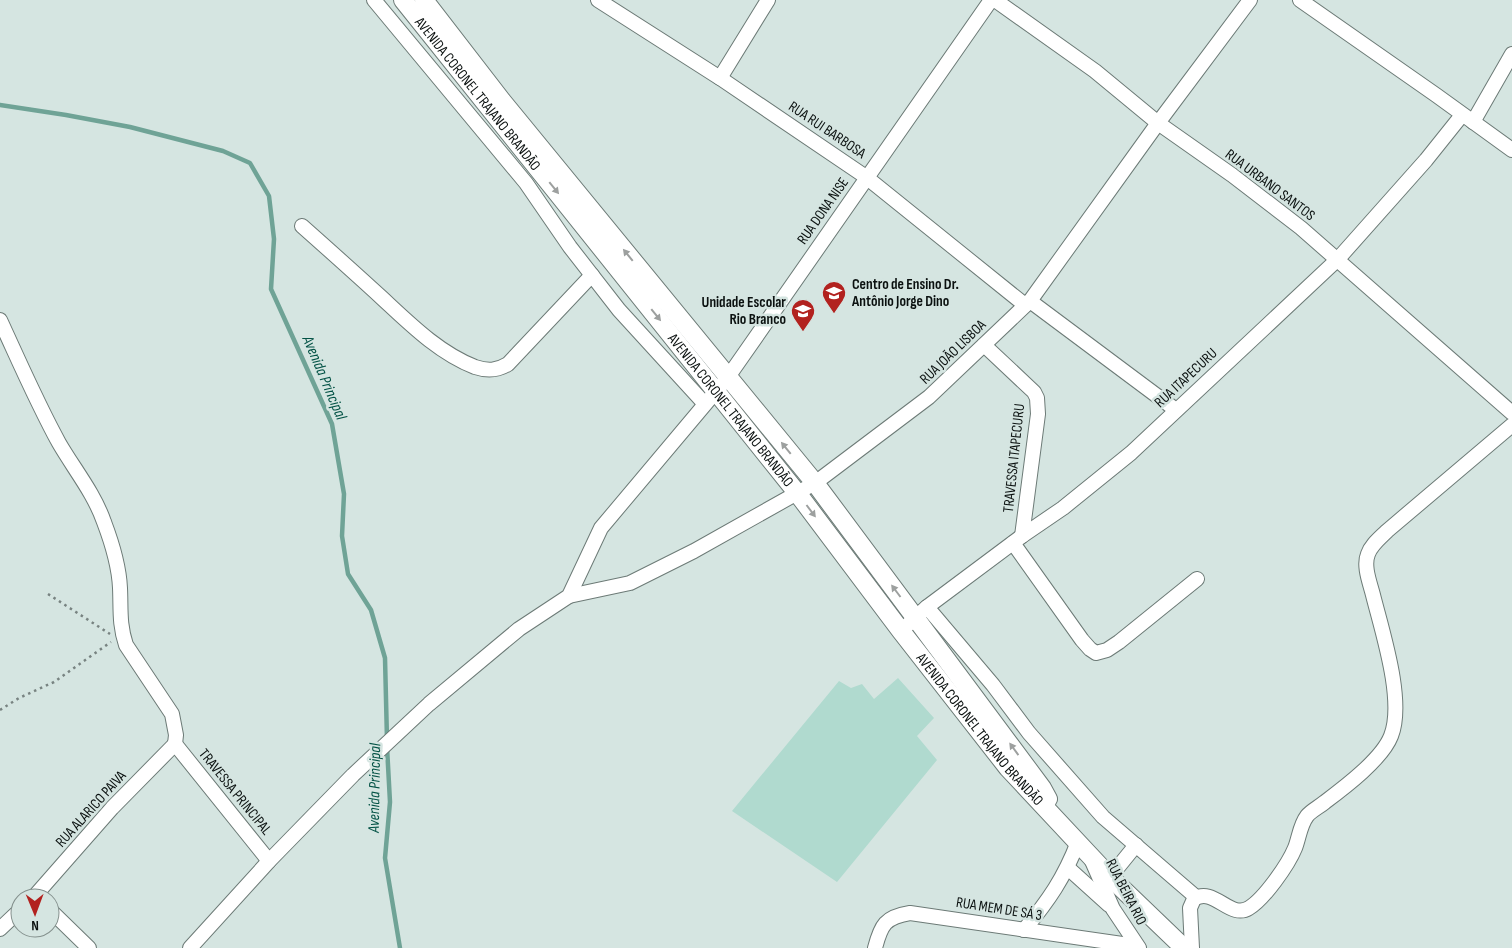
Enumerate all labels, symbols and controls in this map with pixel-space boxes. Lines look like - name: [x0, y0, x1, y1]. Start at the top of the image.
- street label: AVENIDA CORONEL TRAJANO BRANDÃO: [410, 12, 545, 174]
- street label: RUA RUI BARBOSA: [785, 97, 870, 163]
- street label: RUA URBANO SANTOS: [1221, 145, 1319, 225]
- street label: RUA DONA NISE: [793, 174, 853, 248]
- one-way arrow: [549, 181, 560, 194]
- one-way arrow: [622, 248, 633, 261]
- place label: Centro de Ensino Dr. Antônio Jorge Dino: [851, 275, 959, 311]
- school or university icon: Centro de Ensino Dr. Antônio Jorge Dino: [821, 280, 847, 314]
- place label: Unidade Escolar Rio Branco: [702, 293, 786, 329]
- school or university icon: Unidade Escolar Rio Branco: [790, 298, 816, 332]
- one-way arrow: [650, 308, 661, 321]
- street label: RUA JOÃO LISBOA: [916, 315, 991, 388]
- street label: AVENIDA CORONEL TRAJANO BRANDÃO: [663, 329, 798, 491]
- water label: Avenida Principal: [297, 332, 351, 424]
- street label: RUA ITAPECURU: [1151, 344, 1221, 412]
- street label: TRAVESSA ITAPECURU: [999, 403, 1029, 513]
- one-way arrow: [781, 442, 792, 455]
- one-way arrow: [806, 504, 816, 518]
- one-way arrow: [891, 584, 901, 598]
- street label: AVENIDA CORONEL TRAJANO BRANDÃO: [912, 648, 1048, 809]
- water label: Avenida Principal: [365, 742, 385, 834]
- one-way arrow: [1009, 742, 1019, 756]
- street label: TRAVESSA PRINCIPAL: [194, 745, 276, 839]
- street label: RUA ALARICO PAIVA: [52, 766, 131, 851]
- street label: RUA BEIRA RIO: [1101, 856, 1151, 928]
- north arrow: [10, 888, 60, 938]
- street label: RUA MEM DE SÁ 3: [955, 893, 1043, 925]
- text: N: [31, 917, 39, 934]

